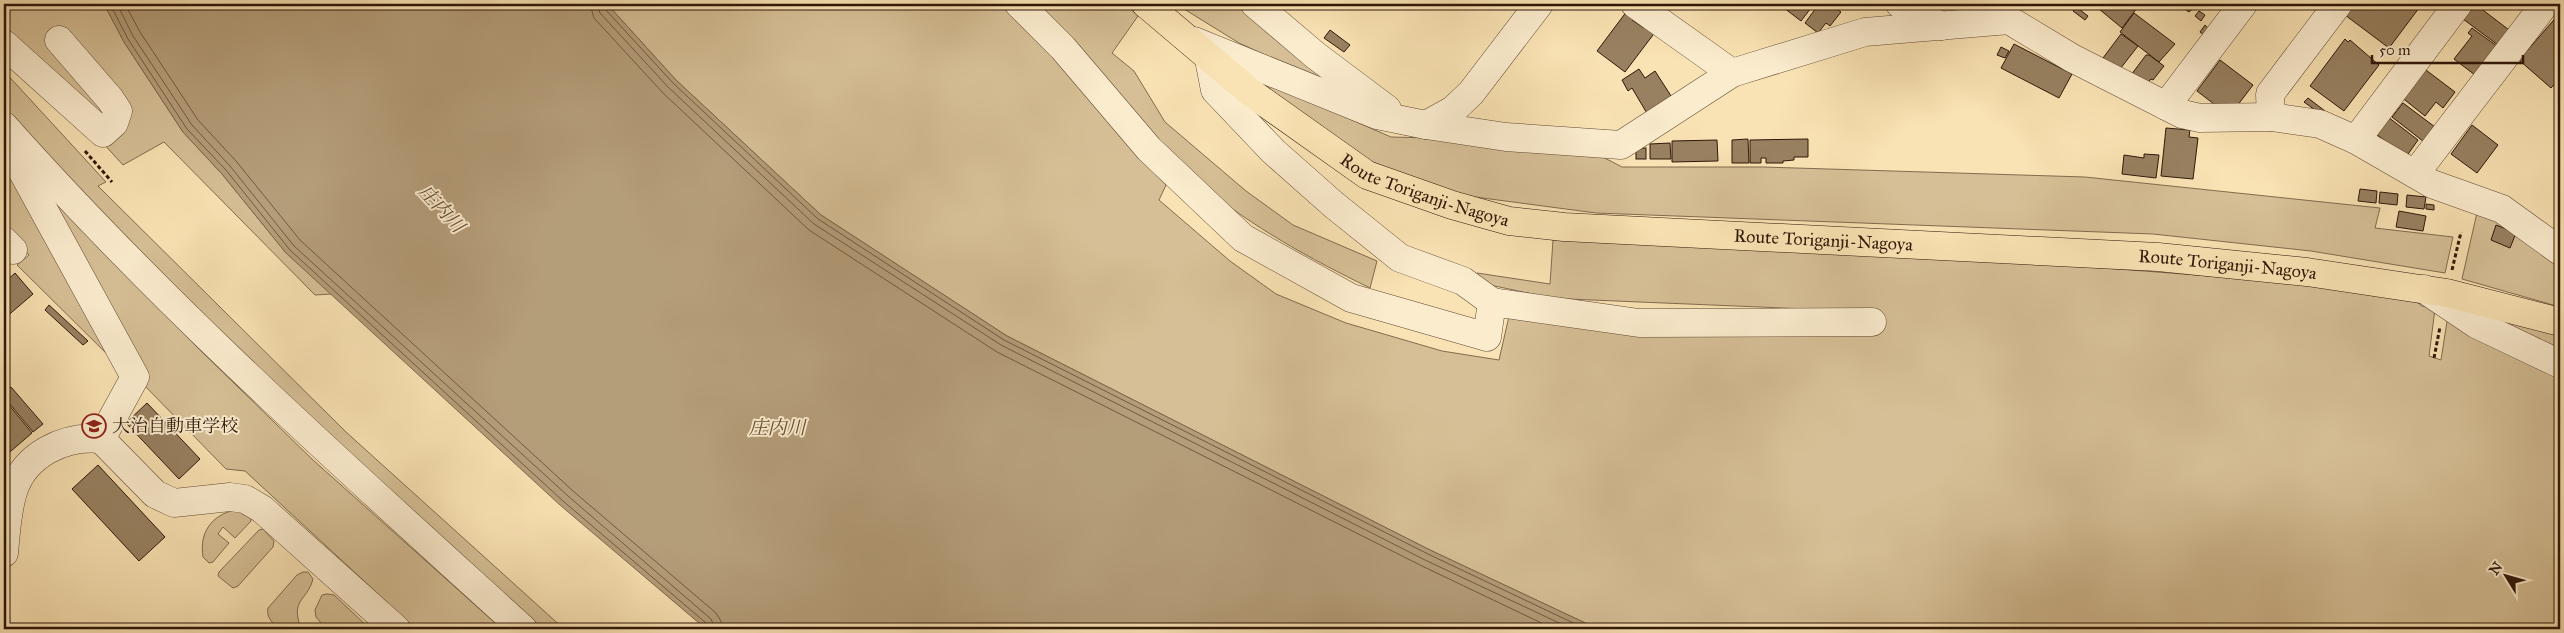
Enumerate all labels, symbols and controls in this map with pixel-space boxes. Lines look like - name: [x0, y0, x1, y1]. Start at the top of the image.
- scale bar: [2372, 32, 2523, 64]
- text: 50 m: [2379, 41, 2411, 59]
- street label: Route Toriganji-Nagoya: [1336, 148, 1512, 232]
- water label: 庄内川: [414, 180, 471, 238]
- street label: Route Toriganji-Nagoya: [1733, 225, 1914, 256]
- street label: Route Toriganji-Nagoya: [2138, 245, 2319, 284]
- school or university icon: 大治自動車学校: [81, 413, 107, 439]
- place label: 大治自動車学校: [112, 415, 238, 437]
- water label: 庄内川: [748, 416, 807, 439]
- north arrow: [2482, 550, 2532, 600]
- text: N: [2486, 559, 2506, 578]

